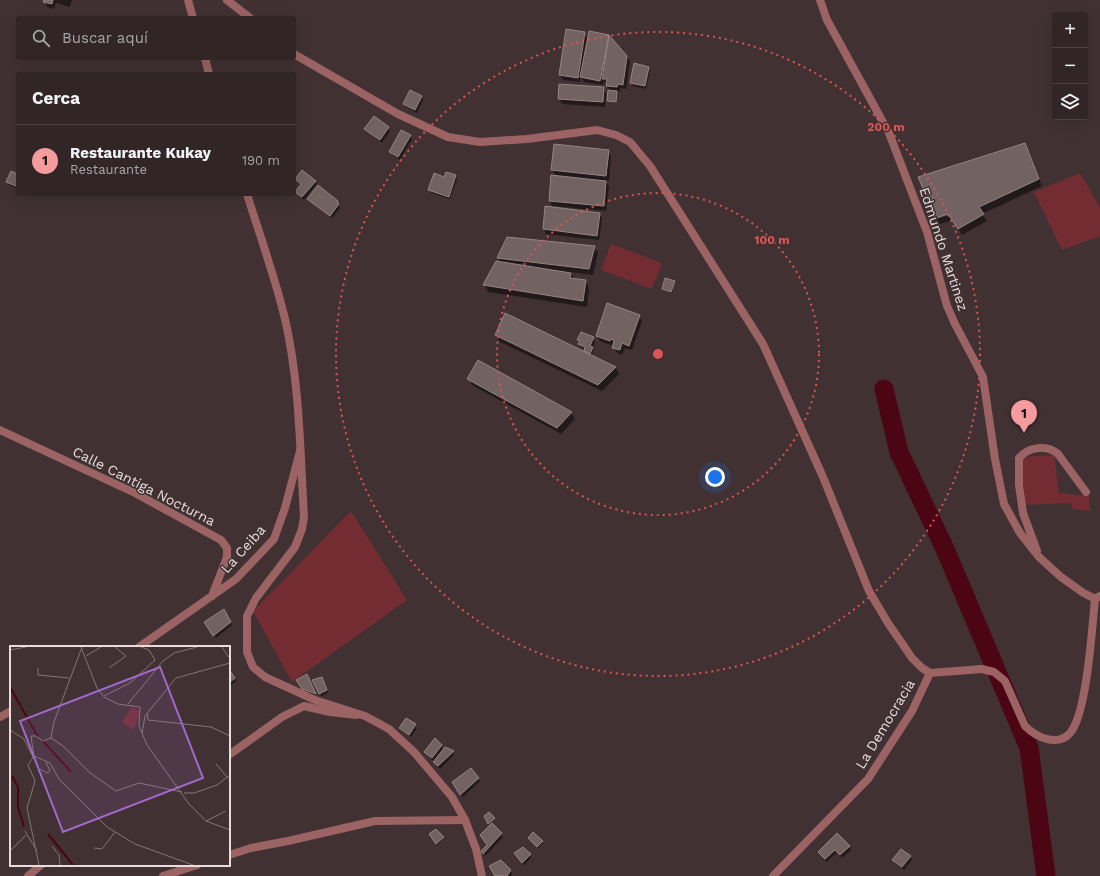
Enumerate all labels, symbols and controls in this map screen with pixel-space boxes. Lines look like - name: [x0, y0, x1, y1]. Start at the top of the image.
- map controls: [1052, 12, 1088, 120]
- button: +: [1052, 12, 1088, 48]
- search box: [16, 16, 296, 60]
- icon: search: [30, 27, 52, 49]
- text: Buscar aquí: [62, 29, 148, 47]
- button: −: [1052, 48, 1088, 84]
- button: layers: [1052, 84, 1088, 120]
- text: Cerca: [32, 88, 80, 108]
- text: 200 m: [867, 120, 905, 134]
- text: Restaurante Kukay: [70, 144, 211, 162]
- text: 1: [42, 153, 48, 168]
- text: 190 m: [242, 153, 280, 168]
- text: Restaurante: [70, 162, 147, 177]
- street label: Edmundo Martinez: [916, 185, 972, 313]
- text: 100 m: [754, 233, 790, 247]
- centre of rings: [651, 347, 665, 361]
- pin: 1: [1011, 400, 1037, 433]
- street label: Calle Cantiga Nocturna: [70, 443, 218, 529]
- your location: [705, 467, 725, 487]
- street label: La Ceiba: [217, 522, 269, 576]
- inset map: [10, 646, 230, 866]
- street label: La Democracia: [852, 676, 918, 772]

